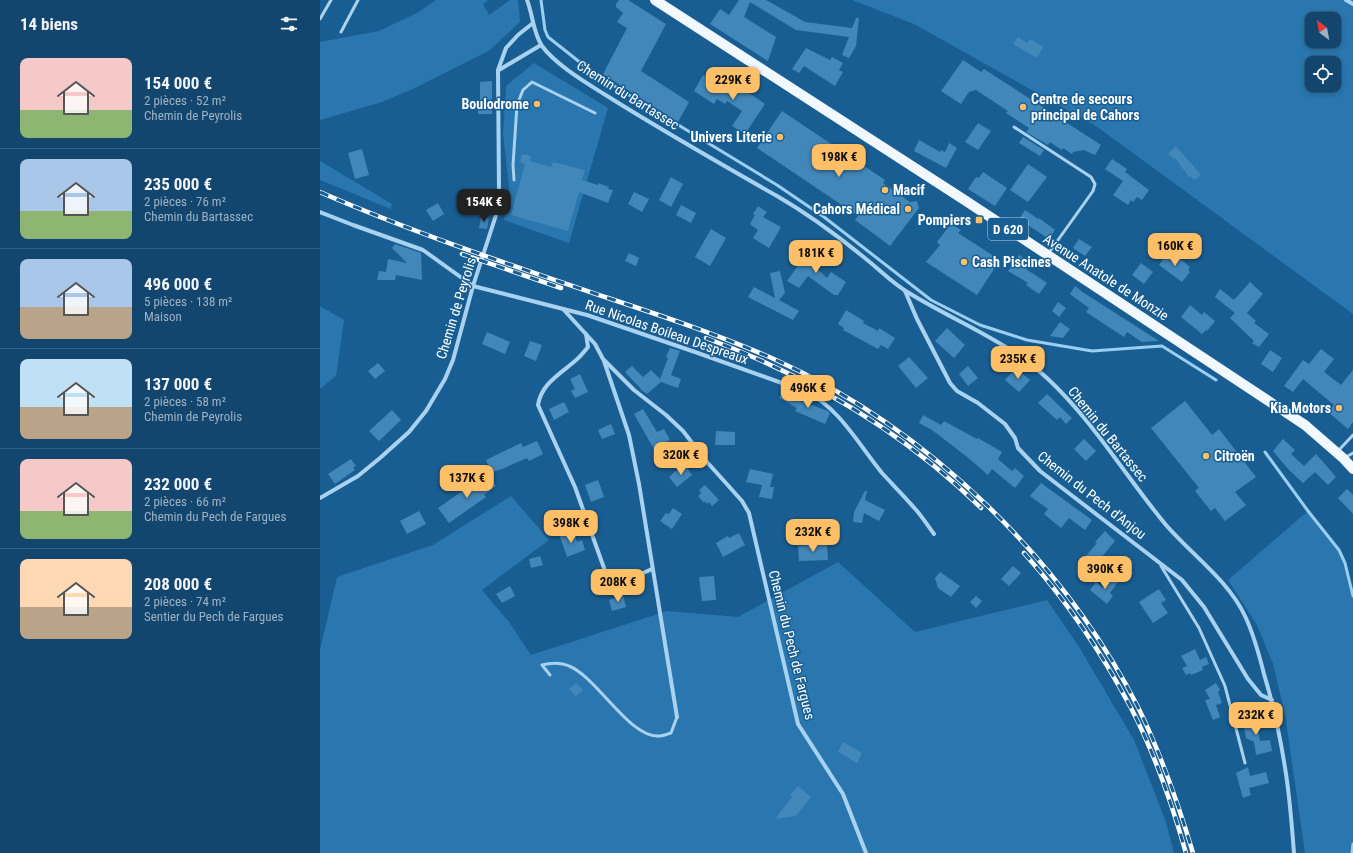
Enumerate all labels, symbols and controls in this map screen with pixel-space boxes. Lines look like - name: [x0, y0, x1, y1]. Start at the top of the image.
- north arrow: [1305, 12, 1341, 48]
- map controls: [1305, 12, 1341, 92]
- icon: filters: [278, 13, 300, 35]
- text: 14 biens: [20, 14, 78, 34]
- button: locate: [1305, 56, 1341, 92]
- street label: Chemin du Bartassec: [574, 57, 682, 133]
- pin: 229K €: [700, 67, 766, 101]
- text: 229K €: [715, 72, 751, 87]
- text: 154 000 €: [144, 73, 212, 93]
- icon: home: [52, 74, 100, 122]
- place label: Centre de secours principal de Cahors: [1031, 91, 1140, 123]
- text: 2 pièces · 52 m²: [144, 93, 226, 108]
- place label: Boulodrome: [461, 96, 529, 112]
- marker: Boulodrome: [532, 99, 542, 109]
- marker: Centre de secours principal de Cahors: [1018, 102, 1028, 112]
- text: Chemin de Peyrolis: [144, 108, 242, 123]
- place label: Univers Literie: [690, 129, 772, 145]
- marker: Univers Literie: [775, 132, 785, 142]
- pin: 198K €: [806, 144, 872, 178]
- text: 198K €: [821, 149, 857, 164]
- text: 235 000 €: [144, 174, 212, 194]
- icon: home: [52, 175, 100, 223]
- place label: Macif: [893, 182, 925, 198]
- marker: Macif: [880, 185, 890, 195]
- pin: 154K €: [451, 189, 517, 223]
- text: 2 pièces · 76 m²: [144, 194, 226, 209]
- text: 154K €: [466, 194, 502, 209]
- place label: Cahors Médical: [813, 201, 900, 217]
- marker: Cahors Médical: [903, 204, 913, 214]
- text: Chemin du Bartassec: [144, 209, 253, 224]
- place label: Pompiers: [918, 212, 971, 228]
- marker: Pompiers: [974, 215, 984, 225]
- road number: D 620: [988, 218, 1028, 240]
- street label: Avenue Anatole de Monzie: [1040, 230, 1172, 324]
- pin: 160K €: [1142, 233, 1208, 267]
- text: 160K €: [1157, 238, 1193, 253]
- pin: 181K €: [783, 240, 849, 274]
- text: 181K €: [798, 245, 834, 260]
- place label: Cash Piscines: [972, 254, 1051, 270]
- street label: Chemin de Peyrolis: [433, 255, 479, 361]
- marker: Cash Piscines: [959, 257, 969, 267]
- text: 496 000 €: [144, 274, 212, 294]
- icon: home: [52, 275, 100, 323]
- text: 5 pièces · 138 m²: [144, 294, 232, 309]
- street label: Rue Nicolas Boileau Despreaux: [583, 297, 751, 367]
- text: Maison: [144, 309, 182, 324]
- pin: 235K €: [985, 346, 1051, 380]
- text: 235K €: [1000, 351, 1036, 366]
- text: 137 000 €: [144, 374, 212, 394]
- icon: home: [52, 375, 100, 423]
- pin: 496K €: [775, 375, 841, 409]
- text: 496K €: [790, 380, 826, 395]
- street label: Chemin du Bartassec: [1065, 383, 1151, 485]
- text: 2 pièces · 58 m²: [144, 394, 226, 409]
- place label: Kia Motors: [1270, 400, 1331, 416]
- marker: Kia Motors: [1334, 403, 1344, 413]
- text: Chemin de Peyrolis: [144, 409, 242, 424]
- pin: 320K €: [648, 442, 714, 476]
- text: 320K €: [663, 447, 699, 462]
- street label: Chemin du Pech d'Anjou: [1035, 448, 1149, 542]
- place label: Citroën: [1214, 448, 1255, 464]
- marker: Citroën: [1201, 451, 1211, 461]
- pin: 137K €: [434, 465, 500, 499]
- text: 137K €: [449, 470, 485, 485]
- text: 232 000 €: [144, 474, 212, 494]
- icon: home: [52, 475, 100, 523]
- text: 2 pièces · 66 m²: [144, 494, 226, 509]
- text: Chemin du Pech de Fargues: [144, 509, 286, 524]
- pin: 398K €: [538, 510, 604, 544]
- text: 398K €: [553, 515, 589, 530]
- pin: 232K €: [780, 519, 846, 553]
- text: 232K €: [795, 524, 831, 539]
- pin: 390K €: [1072, 556, 1138, 590]
- text: 390K €: [1087, 561, 1123, 576]
- pin: 208K €: [585, 569, 651, 603]
- street label: Chemin du Pech de Fargues: [766, 569, 818, 721]
- text: 208 000 €: [144, 574, 212, 594]
- text: 208K €: [600, 574, 636, 589]
- icon: home: [52, 575, 100, 623]
- text: 2 pièces · 74 m²: [144, 594, 226, 609]
- text: Sentier du Pech de Fargues: [144, 609, 284, 624]
- pin: 232K €: [1223, 702, 1289, 736]
- text: 232K €: [1238, 707, 1274, 722]

